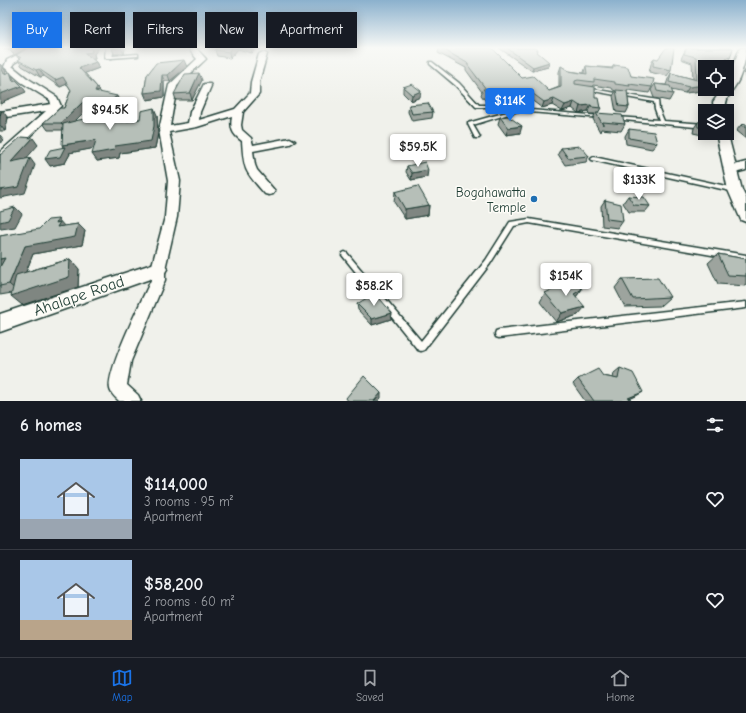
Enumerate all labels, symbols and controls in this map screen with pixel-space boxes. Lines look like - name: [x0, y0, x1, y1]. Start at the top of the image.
- chip: Buy: [12, 12, 62, 48]
- chip: Rent: [70, 12, 125, 48]
- chip: Filters: [133, 12, 197, 48]
- chip: New: [205, 12, 258, 48]
- chip: Apartment: [266, 12, 357, 48]
- map controls: [698, 60, 734, 140]
- button: locate: [698, 60, 734, 96]
- pin: $114K: [482, 88, 538, 122]
- text: $114K: [494, 93, 526, 108]
- pin: $94.5K: [77, 97, 143, 131]
- text: $94.5K: [91, 102, 129, 117]
- button: layers: [698, 104, 734, 140]
- pin: $59.5K: [385, 134, 451, 168]
- text: $59.5K: [399, 139, 437, 154]
- pin: $133K: [611, 167, 667, 201]
- text: $133K: [622, 172, 656, 187]
- place label: Bogahawatta Temple: [456, 185, 526, 215]
- marker: Bogahawatta Temple: [529, 194, 539, 204]
- pin: $154K: [538, 263, 594, 297]
- text: $154K: [549, 268, 583, 283]
- street label: Ahalape Road: [31, 272, 127, 320]
- pin: $58.2K: [341, 273, 407, 307]
- text: $58.2K: [355, 278, 393, 293]
- icon: filters: [704, 414, 726, 436]
- text: 6 homes: [20, 416, 82, 435]
- icon: home: [52, 475, 100, 523]
- text: $114,000: [144, 475, 208, 494]
- icon: heart: [704, 488, 726, 510]
- text: 3 rooms · 95 m²: [144, 494, 233, 509]
- text: Apartment: [144, 509, 202, 524]
- text: $58,200: [144, 575, 203, 594]
- icon: home: [52, 576, 100, 624]
- icon: heart: [704, 589, 726, 611]
- text: 2 rooms · 60 m²: [144, 594, 234, 609]
- text: Apartment: [144, 609, 202, 624]
- tab: Map: [111, 667, 133, 704]
- tab: Saved: [356, 667, 384, 704]
- tab: Home: [606, 667, 635, 704]

